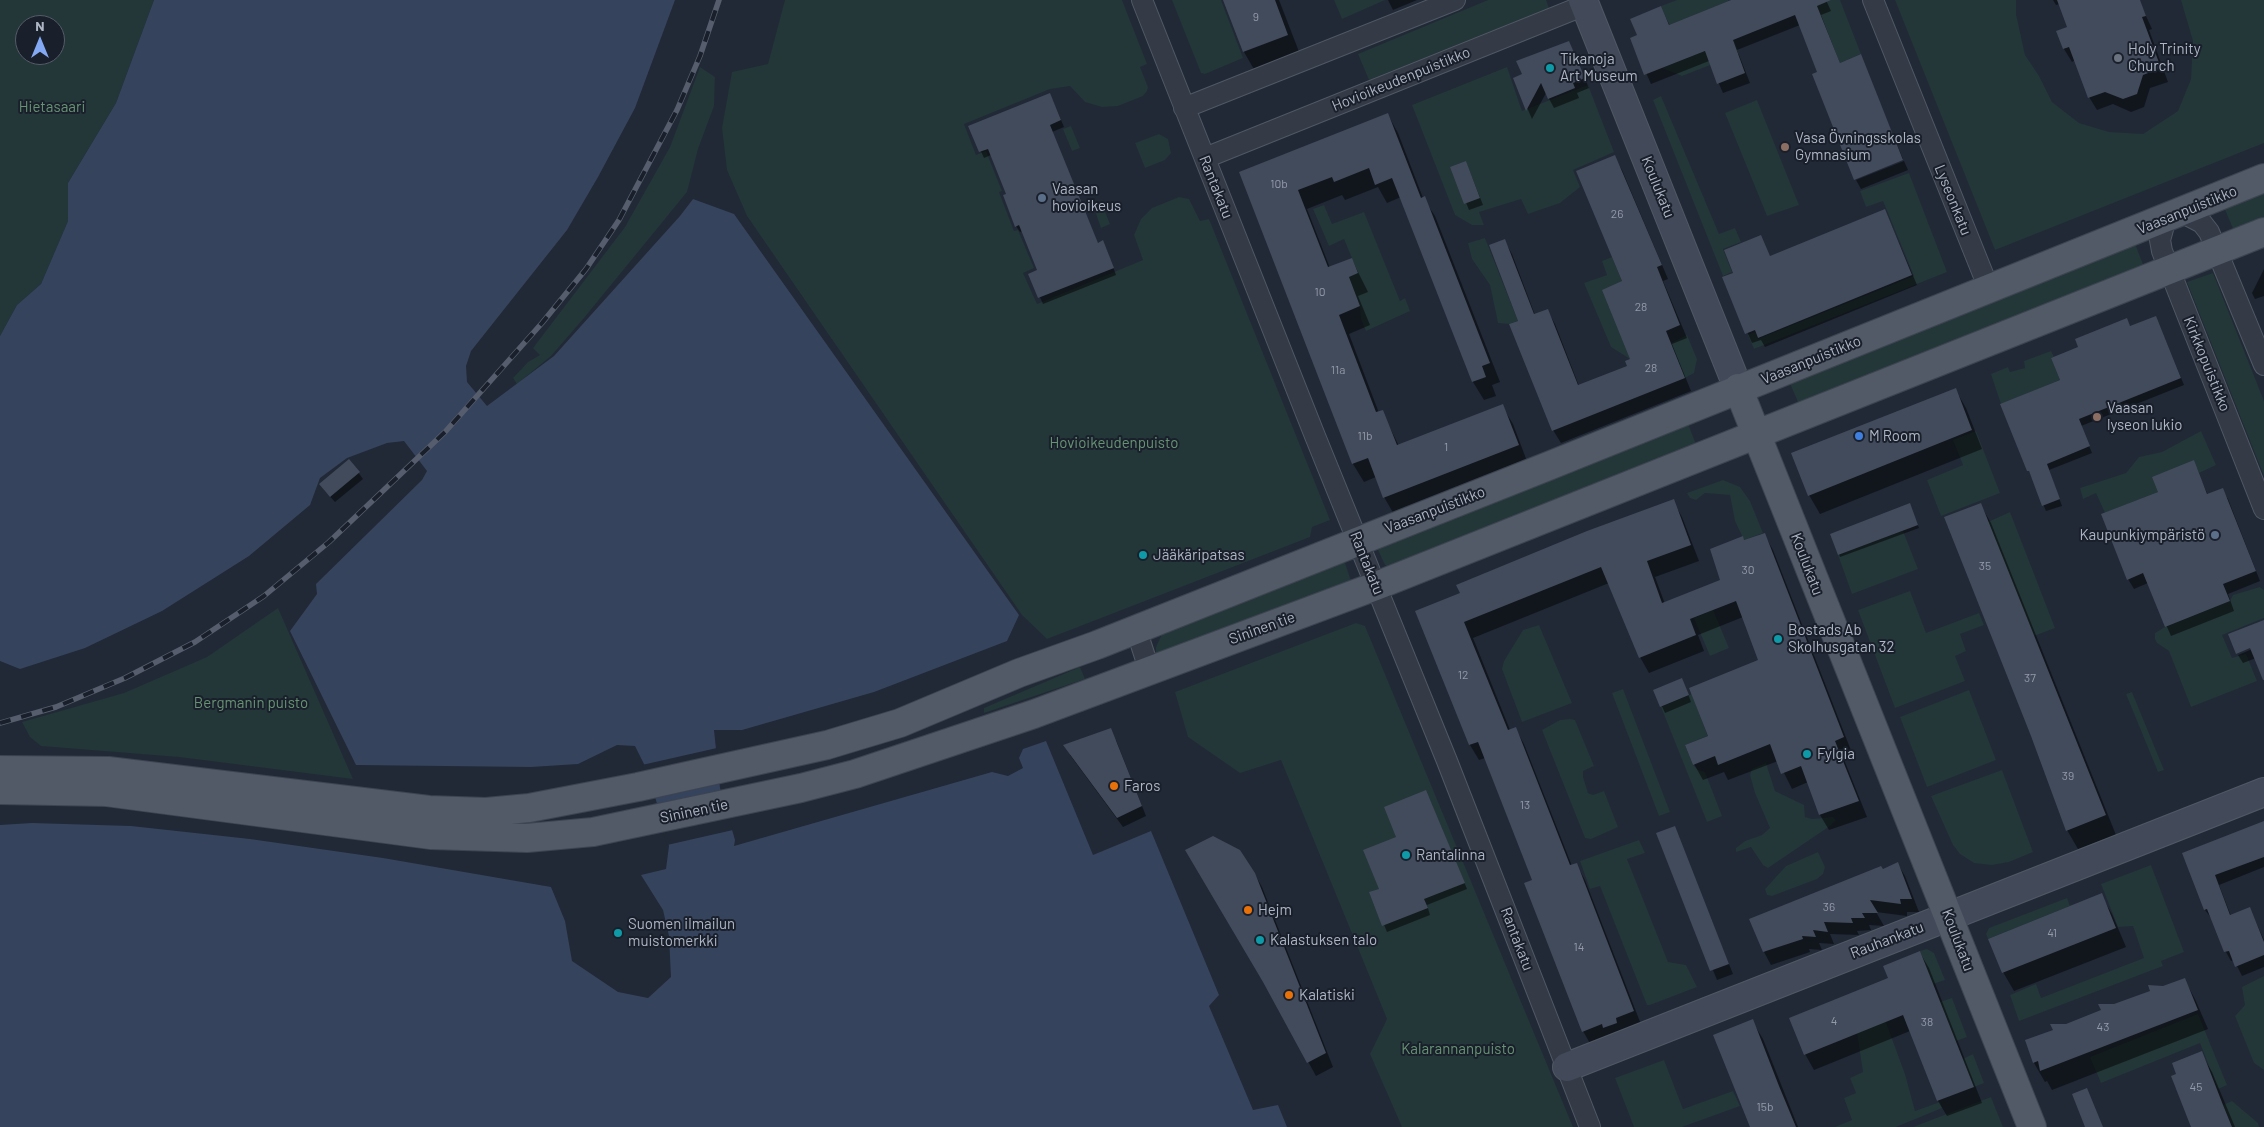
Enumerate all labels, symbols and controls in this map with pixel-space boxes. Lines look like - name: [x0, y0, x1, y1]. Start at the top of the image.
- house number: 9: [1253, 10, 1259, 24]
- north arrow: [15, 15, 65, 65]
- text: N: [35, 17, 45, 34]
- place label: Holy Trinity Church: [2128, 40, 2201, 75]
- street label: Hovioikeudenpuistikko: [1329, 43, 1473, 115]
- place label: Tikanoja Art Museum: [1560, 50, 1638, 85]
- marker: Holy Trinity Church: [2112, 52, 2124, 64]
- marker: Tikanoja Art Museum: [1544, 62, 1556, 74]
- park label: Hietasaari: [19, 98, 85, 116]
- place label: Vasa Övningsskolas Gymnasium: [1795, 129, 1921, 164]
- marker: Vasa Övningsskolas Gymnasium: [1779, 141, 1791, 153]
- street label: Rantakatu: [1195, 153, 1237, 221]
- street label: Koulukatu: [1637, 153, 1679, 221]
- street label: Lyseonkatu: [1931, 162, 1975, 238]
- house number: 10b: [1270, 177, 1288, 191]
- place label: Vaasan hovioikeus: [1052, 180, 1121, 215]
- street label: Vaasanpuistikko: [2135, 182, 2239, 238]
- marker: Vaasan hovioikeus: [1036, 192, 1048, 204]
- house number: 26: [1611, 207, 1623, 221]
- house number: 10: [1315, 285, 1325, 299]
- house number: 28: [1635, 300, 1647, 314]
- street label: Kirkkopuistikko: [2180, 314, 2234, 414]
- street label: Vaasanpuistikko: [1759, 332, 1863, 388]
- house number: 28: [1645, 361, 1657, 375]
- house number: 11a: [1331, 363, 1345, 377]
- place label: Vaasan lyseon lukio: [2107, 399, 2182, 434]
- marker: Vaasan lyseon lukio: [2091, 411, 2103, 423]
- place label: M Room: [1869, 427, 1921, 445]
- house number: 11b: [1358, 429, 1372, 443]
- marker: M Room: [1853, 430, 1865, 442]
- park label: Hovioikeudenpuisto: [1050, 434, 1178, 452]
- house number: 1: [1444, 440, 1448, 454]
- street label: Vaasanpuistikko: [1382, 483, 1488, 537]
- place label: Kaupunkiympäristö: [2079, 526, 2205, 544]
- street label: Rantakatu: [1346, 529, 1388, 597]
- marker: Kaupunkiympäristö: [2209, 529, 2221, 541]
- street label: Koulukatu: [1787, 530, 1827, 598]
- place label: Jääkäripatsas: [1153, 546, 1245, 564]
- marker: Jääkäripatsas: [1137, 549, 1149, 561]
- house number: 35: [1979, 559, 1991, 573]
- house number: 30: [1742, 563, 1754, 577]
- street label: Sininen tie: [1227, 608, 1297, 648]
- place label: Bostads Ab Skolhusgatan 32: [1788, 621, 1895, 656]
- marker: Bostads Ab Skolhusgatan 32: [1772, 633, 1784, 645]
- house number: 12: [1458, 668, 1468, 682]
- house number: 37: [2024, 671, 2036, 685]
- park label: Bergmanin puisto: [194, 694, 308, 712]
- place label: Fylgia: [1817, 745, 1855, 763]
- marker: Fylgia: [1801, 748, 1813, 760]
- house number: 39: [2062, 769, 2074, 783]
- place label: Faros: [1124, 777, 1160, 795]
- marker: Faros: [1108, 780, 1120, 792]
- street label: Sininen tie: [658, 795, 730, 827]
- house number: 13: [1520, 798, 1530, 812]
- place label: Rantalinna: [1416, 846, 1485, 864]
- marker: Rantalinna: [1400, 849, 1412, 861]
- house number: 36: [1823, 900, 1835, 914]
- place label: Hejm: [1258, 901, 1292, 919]
- marker: Hejm: [1242, 904, 1254, 916]
- street label: Rantakatu: [1497, 905, 1537, 973]
- street label: Koulukatu: [1938, 906, 1978, 974]
- place label: Suomen ilmailun muistomerkki: [628, 915, 735, 950]
- street label: Rauhankatu: [1848, 918, 1926, 962]
- house number: 41: [2047, 926, 2057, 940]
- marker: Suomen ilmailun muistomerkki: [612, 927, 624, 939]
- place label: Kalastuksen talo: [1270, 931, 1377, 949]
- marker: Kalastuksen talo: [1254, 934, 1266, 946]
- house number: 14: [1574, 940, 1584, 954]
- place label: Kalatiski: [1299, 986, 1355, 1004]
- marker: Kalatiski: [1283, 989, 1295, 1001]
- house number: 4: [1831, 1014, 1837, 1028]
- house number: 38: [1921, 1015, 1933, 1029]
- house number: 43: [2097, 1020, 2109, 1034]
- park label: Kalarannanpuisto: [1401, 1040, 1515, 1058]
- house number: 45: [2190, 1080, 2202, 1094]
- house number: 15b: [1757, 1100, 1773, 1114]

